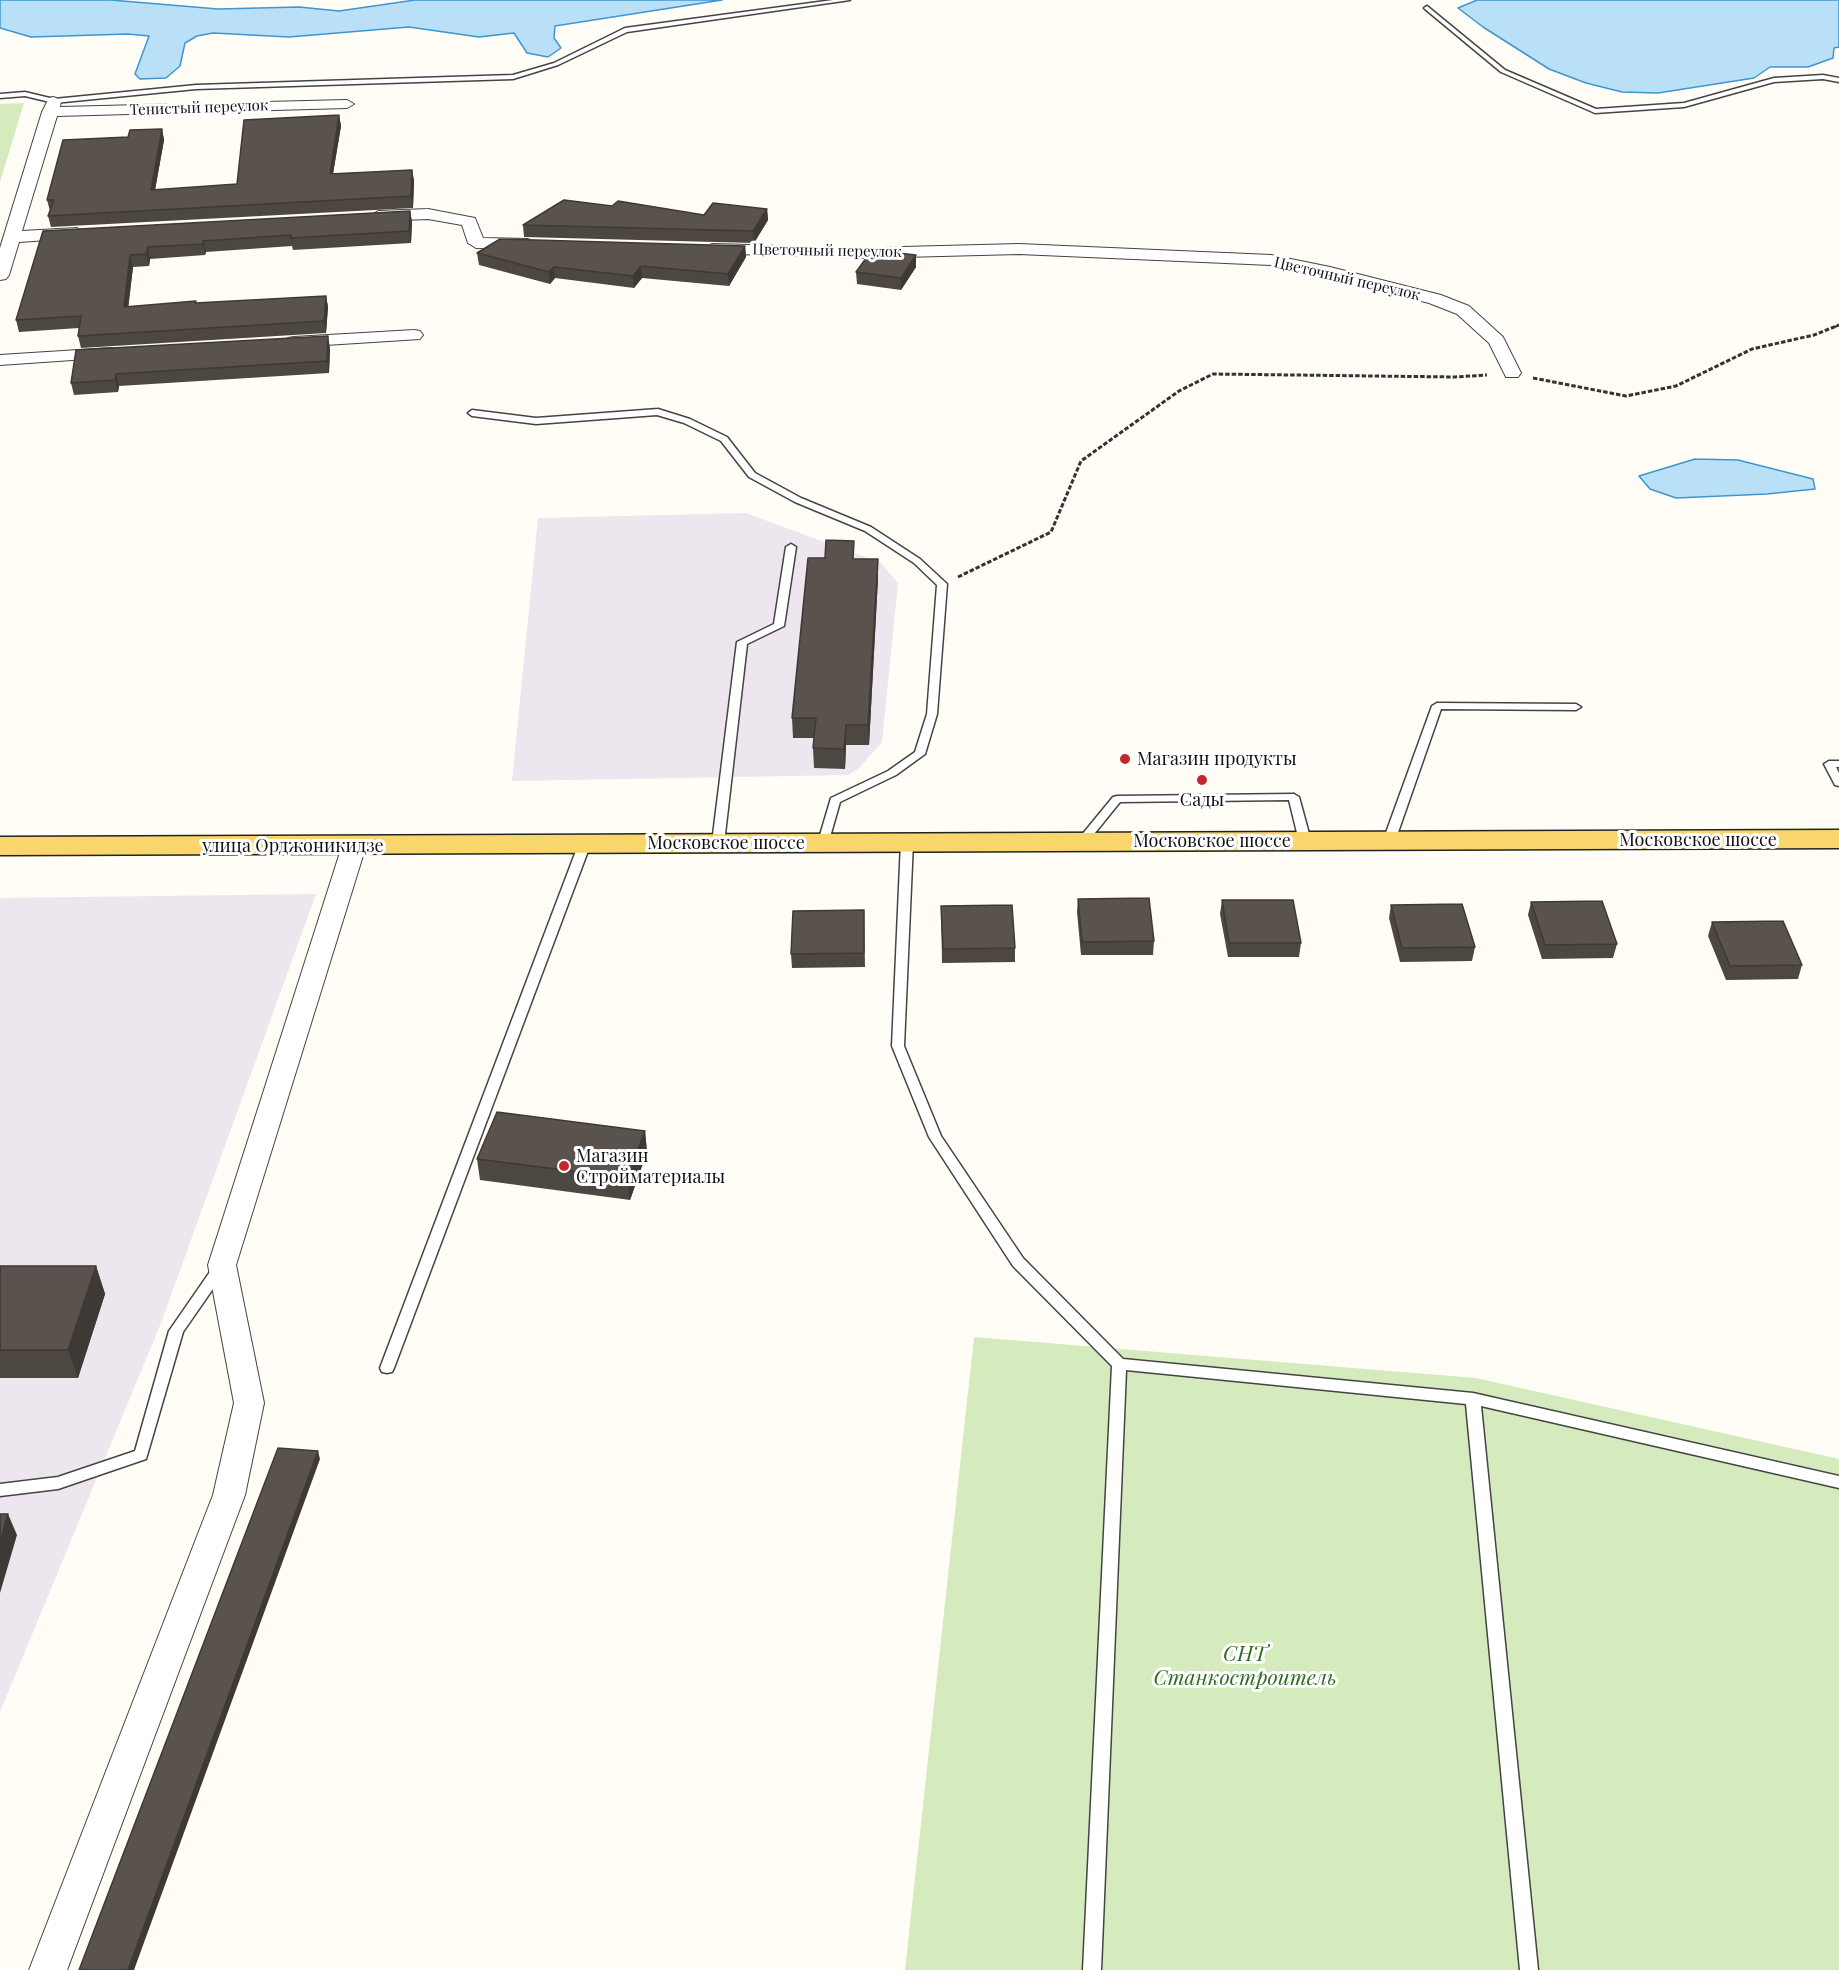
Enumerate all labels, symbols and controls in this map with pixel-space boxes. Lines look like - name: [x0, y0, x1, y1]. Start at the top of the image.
- street label: Тенистый переулок: [129, 97, 269, 119]
- street label: Цветочный переулок: [752, 241, 902, 261]
- street label: Цветочный переулок: [1272, 253, 1422, 305]
- place label: Магазин продукты: [1137, 748, 1297, 770]
- marker: Магазин продукты: [1118, 752, 1132, 766]
- marker: Сады: [1195, 773, 1209, 787]
- place label: Сады: [1180, 789, 1224, 811]
- street label: Московское шоссе: [1619, 829, 1777, 851]
- street label: Московское шоссе: [1133, 830, 1291, 852]
- street label: Московское шоссе: [647, 832, 805, 854]
- street label: улица Орджоникидзе: [202, 835, 384, 857]
- place label: Магазин Стройматериалы: [576, 1145, 725, 1188]
- marker: Магазин Стройматериалы: [557, 1159, 571, 1173]
- park label: СНТ Станкостроитель: [1153, 1641, 1337, 1691]

